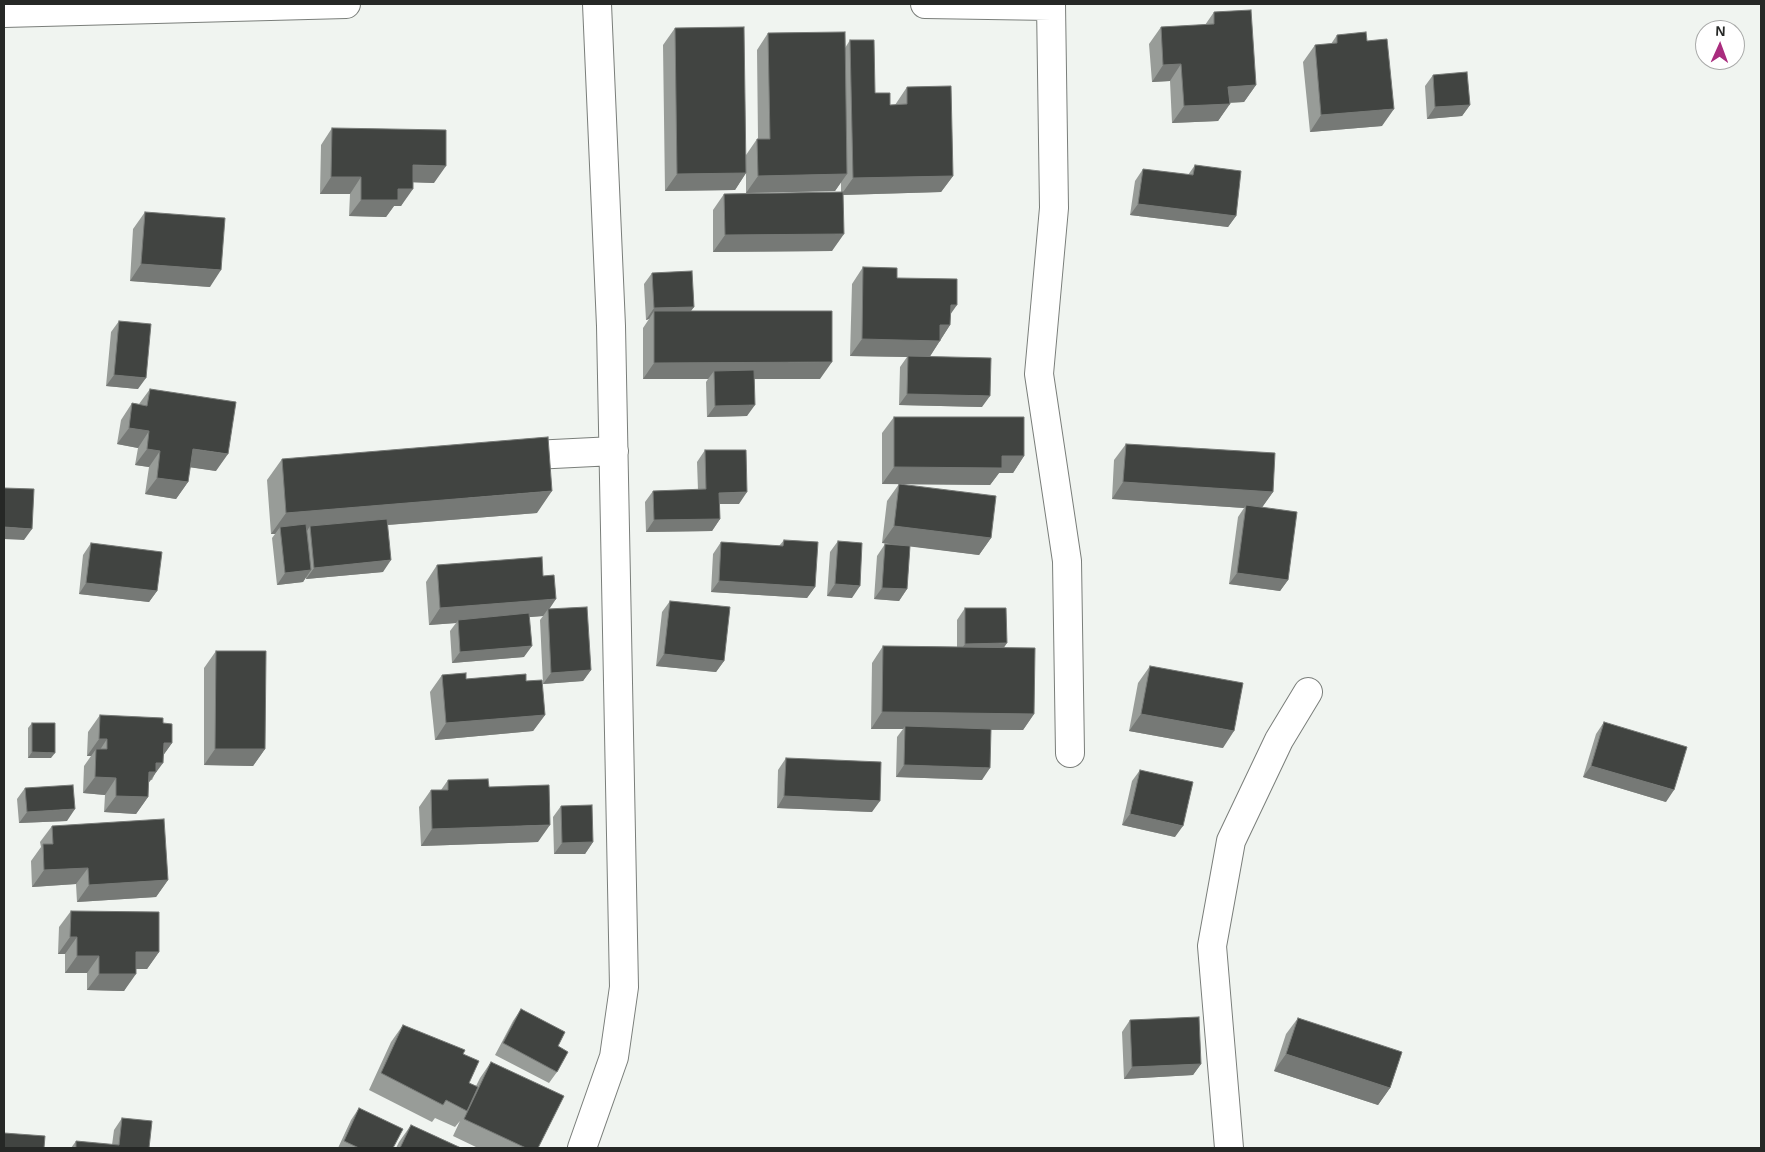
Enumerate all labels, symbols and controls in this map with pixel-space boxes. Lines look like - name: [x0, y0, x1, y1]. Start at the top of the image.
- north arrow: [1695, 20, 1745, 70]
- text: N: [1715, 23, 1726, 39]

